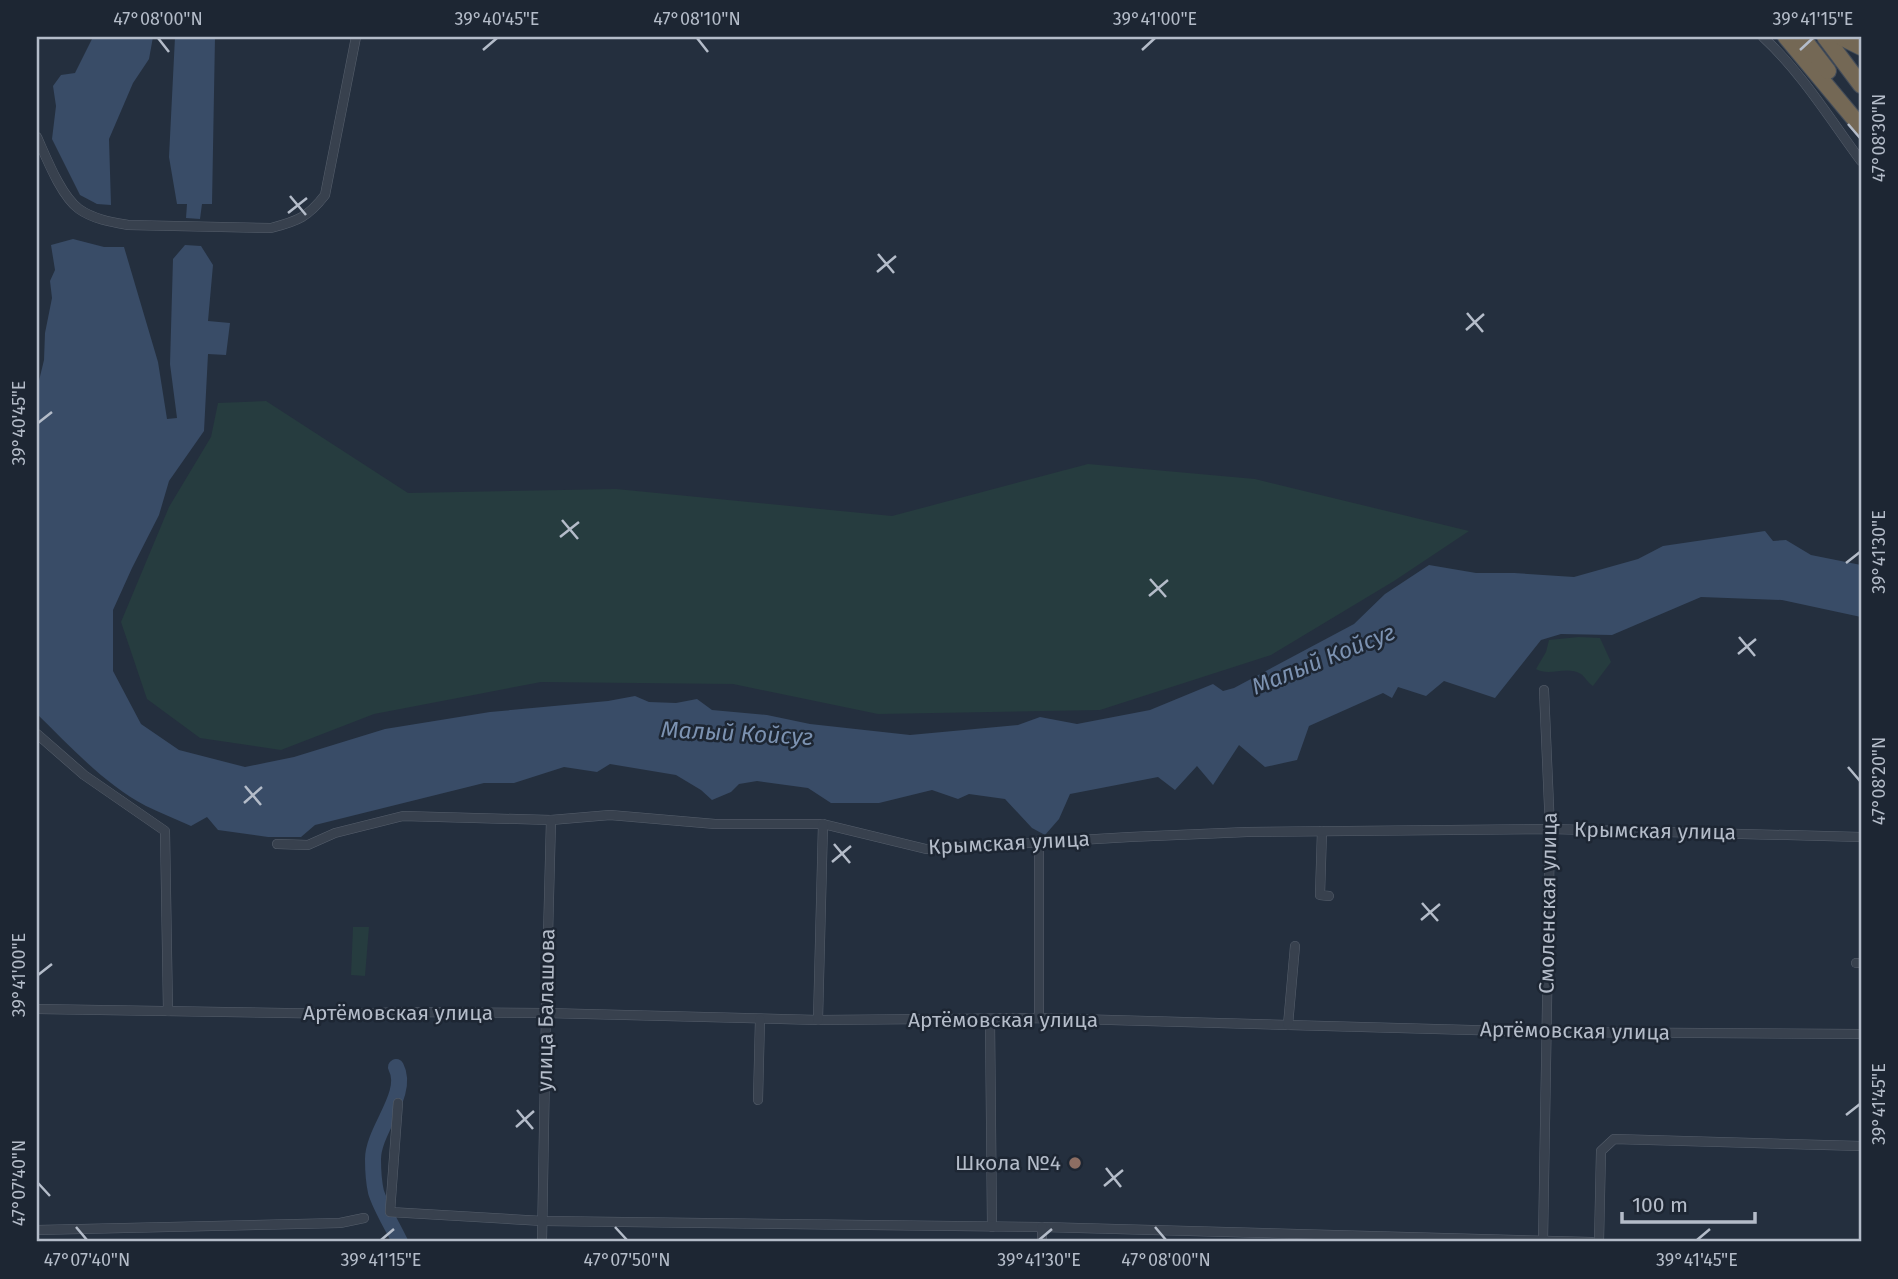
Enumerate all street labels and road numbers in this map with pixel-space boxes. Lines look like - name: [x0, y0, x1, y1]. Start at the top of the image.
- street label: Смоленская улица: [1533, 812, 1563, 994]
- street label: Крымская улица: [1574, 817, 1736, 845]
- street label: Крымская улица: [927, 826, 1091, 860]
- street label: улица Балашова: [532, 928, 560, 1092]
- street label: Артёмовская улица: [303, 1000, 493, 1026]
- street label: Артёмовская улица: [908, 1007, 1098, 1033]
- street label: Артёмовская улица: [1480, 1016, 1670, 1046]

